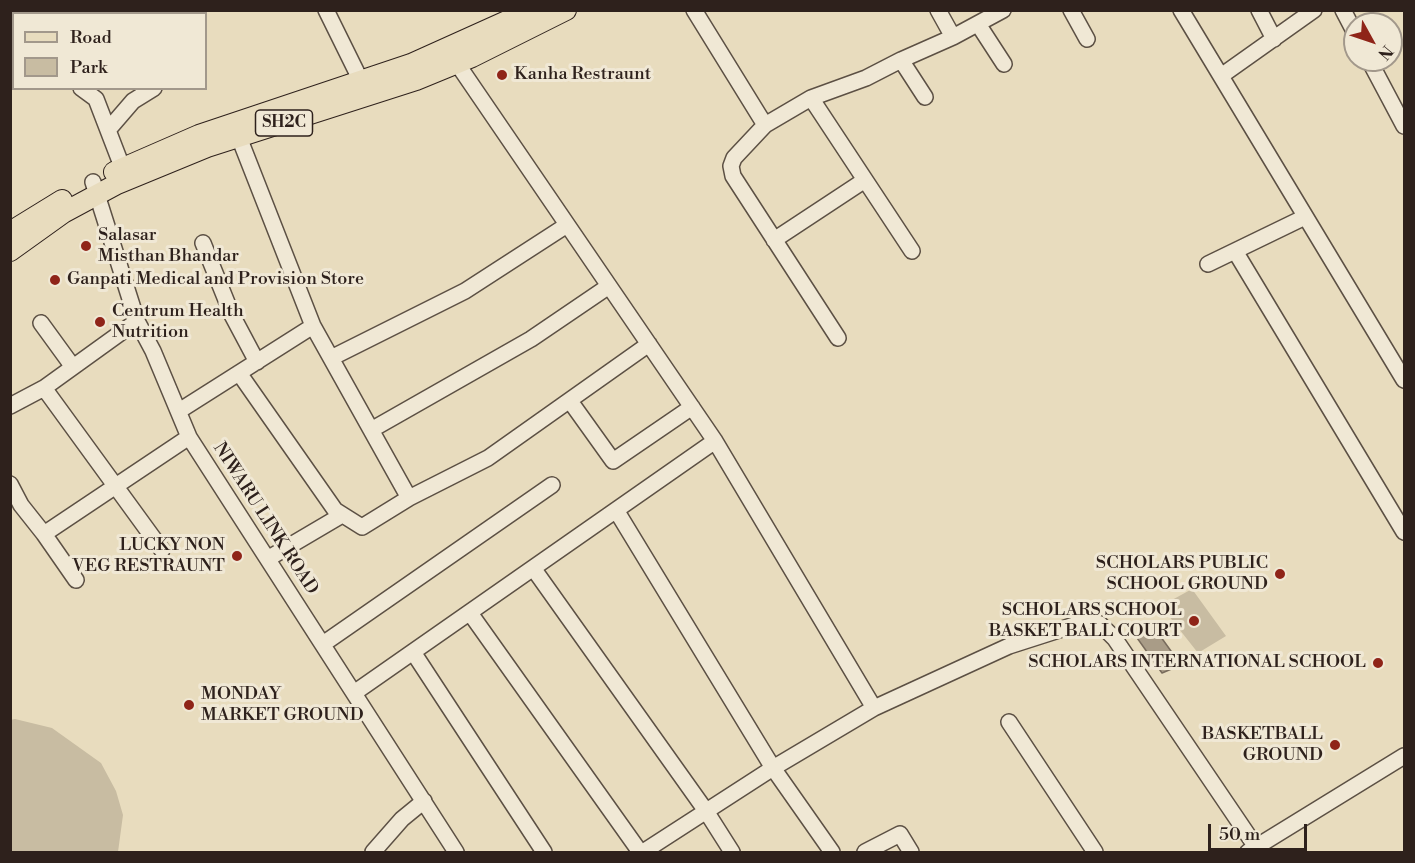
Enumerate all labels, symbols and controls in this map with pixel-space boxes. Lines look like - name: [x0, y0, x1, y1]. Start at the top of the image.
- legend: [12, 12, 207, 90]
- north arrow: [1343, 12, 1403, 72]
- text: Road: [70, 26, 112, 49]
- text: N: [1374, 41, 1397, 64]
- text: Park: [70, 56, 107, 79]
- place label: Kanha Restraunt: [514, 64, 651, 86]
- marker: Kanha Restraunt: [495, 68, 509, 82]
- road number: SH2C: [256, 110, 312, 136]
- place label: Salasar Misthan Bhandar: [98, 225, 239, 268]
- marker: Salasar Misthan Bhandar: [79, 239, 93, 253]
- place label: Ganpati Medical and Provision Store: [67, 269, 364, 291]
- marker: Ganpati Medical and Provision Store: [48, 273, 62, 287]
- place label: Centrum Health Nutrition: [112, 301, 244, 344]
- marker: Centrum Health Nutrition: [93, 315, 107, 329]
- street label: NIWARU LINK ROAD: [208, 439, 322, 599]
- place label: LUCKY NON VEG RESTRAUNT: [72, 535, 225, 578]
- marker: LUCKY NON VEG RESTRAUNT: [230, 549, 244, 563]
- place label: SCHOLARS PUBLIC SCHOOL GROUND: [1096, 553, 1268, 596]
- marker: SCHOLARS PUBLIC SCHOOL GROUND: [1273, 567, 1287, 581]
- place label: SCHOLARS SCHOOL BASKET BALL COURT: [989, 600, 1182, 642]
- marker: SCHOLARS SCHOOL BASKET BALL COURT: [1187, 614, 1201, 628]
- place label: SCHOLARS INTERNATIONAL SCHOOL: [1028, 652, 1366, 674]
- marker: SCHOLARS INTERNATIONAL SCHOOL: [1371, 656, 1385, 670]
- place label: MONDAY MARKET GROUND: [201, 684, 364, 726]
- marker: MONDAY MARKET GROUND: [182, 698, 196, 712]
- place label: BASKETBALL GROUND: [1202, 724, 1323, 766]
- marker: BASKETBALL GROUND: [1328, 738, 1342, 752]
- scale bar: [1211, 812, 1310, 850]
- text: 50 m: [1219, 823, 1260, 846]

